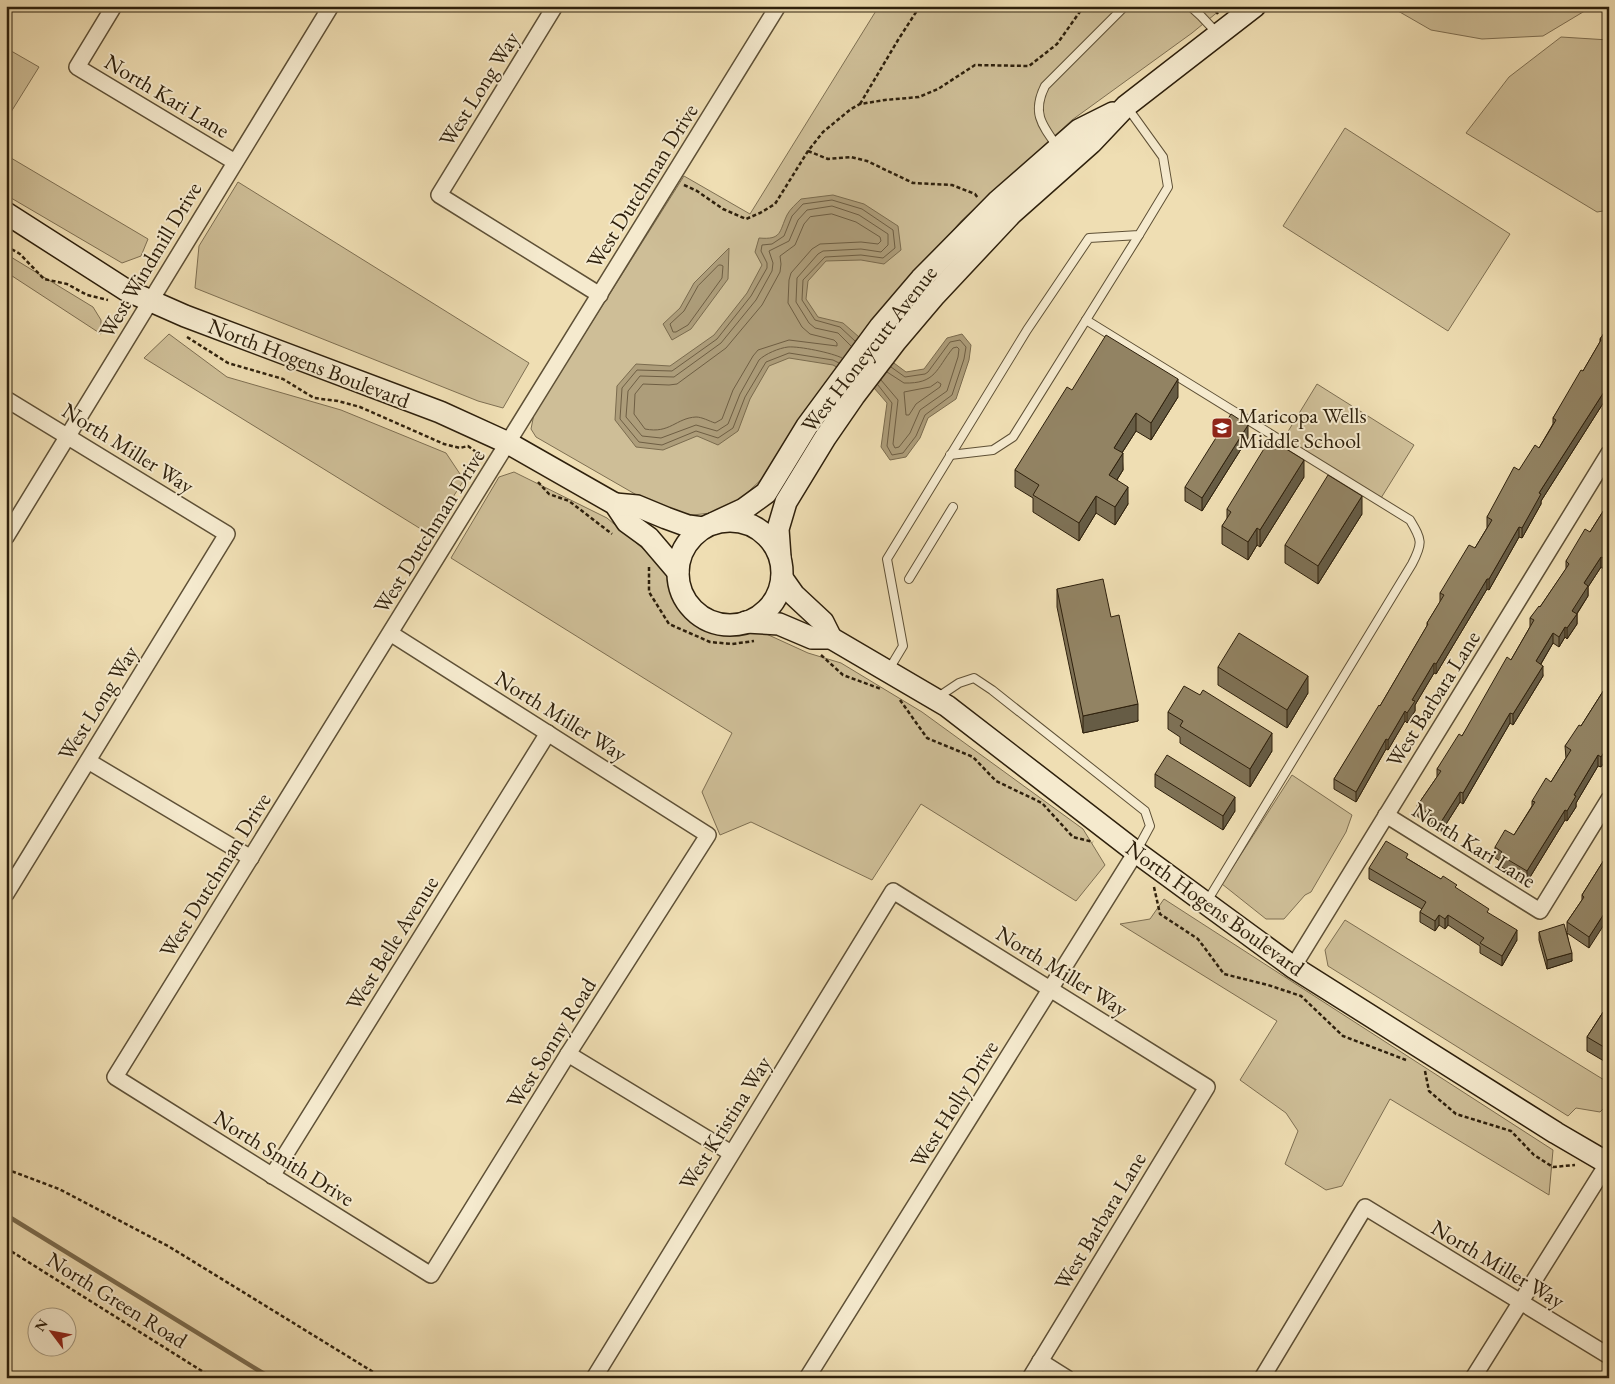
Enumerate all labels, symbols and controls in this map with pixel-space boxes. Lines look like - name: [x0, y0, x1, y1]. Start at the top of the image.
- street label: West Long Way: [432, 26, 526, 152]
- street label: North Kari Lane: [99, 47, 235, 145]
- street label: West Dutchman Drive: [580, 98, 705, 274]
- street label: West Windmill Drive: [92, 176, 208, 343]
- street label: West Honeycutt Avenue: [795, 259, 944, 439]
- street label: North Hogens Boulevard: [204, 311, 415, 415]
- street label: North Miller Way: [56, 396, 200, 500]
- place label: Maricopa Wells Middle School: [1238, 401, 1367, 455]
- school or university icon: Maricopa Wells Middle School: [1210, 416, 1234, 440]
- street label: West Dutchman Drive: [367, 443, 492, 619]
- street label: West Barbara Lane: [1379, 625, 1487, 773]
- street label: West Long Way: [51, 640, 145, 766]
- street label: North Miller Way: [489, 664, 633, 768]
- street label: West Dutchman Drive: [153, 787, 278, 963]
- street label: North Kari Lane: [1407, 795, 1542, 895]
- street label: North Hogens Boulevard: [1120, 833, 1311, 983]
- street label: West Belle Avenue: [339, 870, 445, 1016]
- street label: North Miller Way: [990, 919, 1134, 1023]
- street label: West Sonny Road: [499, 972, 603, 1114]
- street label: West Holly Drive: [903, 1035, 1005, 1173]
- street label: West Kristina Way: [672, 1050, 778, 1196]
- street label: North Smith Drive: [208, 1103, 360, 1213]
- street label: West Barbara Lane: [1047, 1146, 1153, 1295]
- street label: North Miller Way: [1426, 1213, 1570, 1315]
- street label: North Green Road: [42, 1246, 192, 1354]
- north arrow: [28, 1306, 78, 1356]

